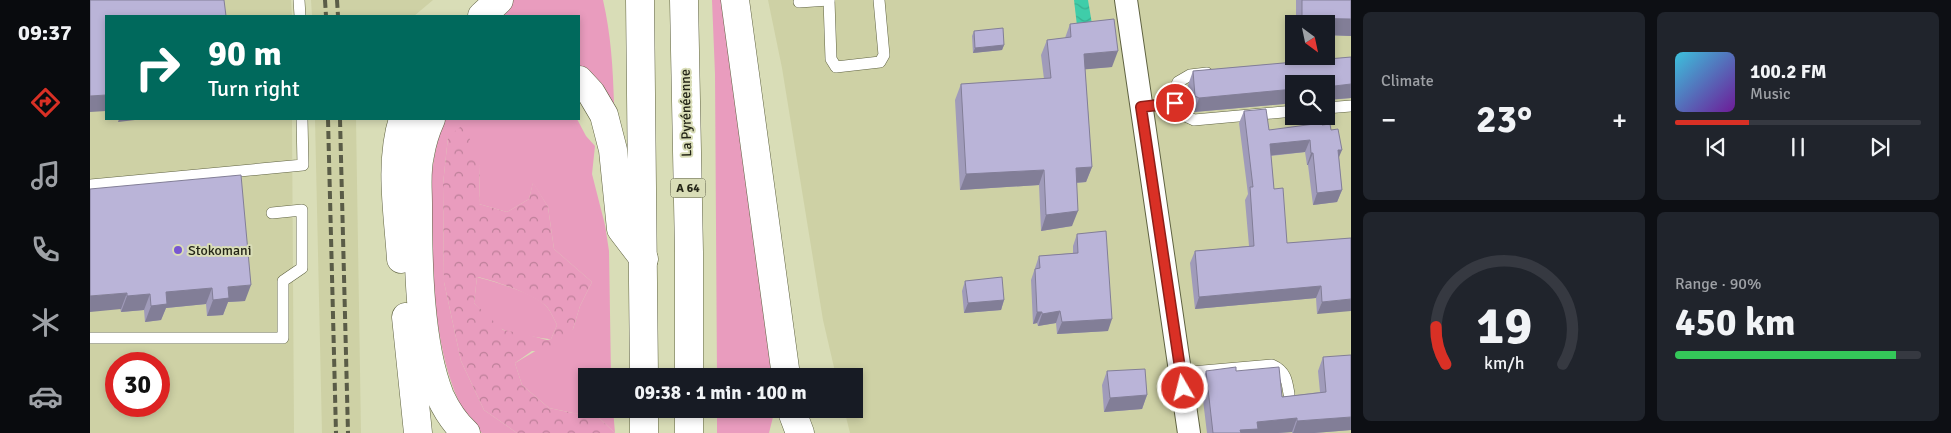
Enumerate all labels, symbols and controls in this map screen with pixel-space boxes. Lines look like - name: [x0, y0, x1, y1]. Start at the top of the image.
- north arrow: [1285, 15, 1335, 65]
- map controls: [1285, 15, 1335, 125]
- text: 09:37: [18, 19, 72, 46]
- text: 90 m: [208, 32, 282, 75]
- icon: right: [125, 35, 190, 100]
- text: 100.2 FM: [1750, 60, 1827, 84]
- street label: La Pyrénéenne: [677, 69, 695, 157]
- text: Climate: [1381, 71, 1434, 91]
- text: Turn right: [208, 75, 300, 102]
- button: search: [1285, 75, 1335, 125]
- pin: [1154, 82, 1196, 124]
- text: Music: [1750, 84, 1791, 104]
- icon: directions: [28, 85, 63, 120]
- icon: arrive: [1161, 89, 1189, 117]
- text: 23°: [1476, 96, 1532, 143]
- text: −: [1381, 103, 1396, 137]
- text: +: [1612, 103, 1627, 137]
- icon: previous: [1702, 133, 1730, 161]
- icon: pause: [1784, 133, 1812, 161]
- icon: next: [1866, 133, 1894, 161]
- icon: music: [28, 158, 63, 193]
- road number: A 64: [670, 178, 706, 198]
- icon: phone: [28, 232, 63, 267]
- place label: Stokomani: [188, 242, 252, 259]
- marker: Stokomani: [172, 244, 184, 256]
- text: Range · 90%: [1675, 274, 1761, 294]
- text: 19: [1476, 294, 1532, 358]
- text: 450 km: [1675, 299, 1796, 346]
- icon: climate: [28, 305, 63, 340]
- speed limit sign: 30: [105, 352, 170, 417]
- text: km/h: [1484, 352, 1524, 374]
- position arrow: [1156, 361, 1208, 413]
- icon: car: [28, 379, 63, 414]
- text: 09:38 · 1 min · 100 m: [634, 381, 807, 405]

